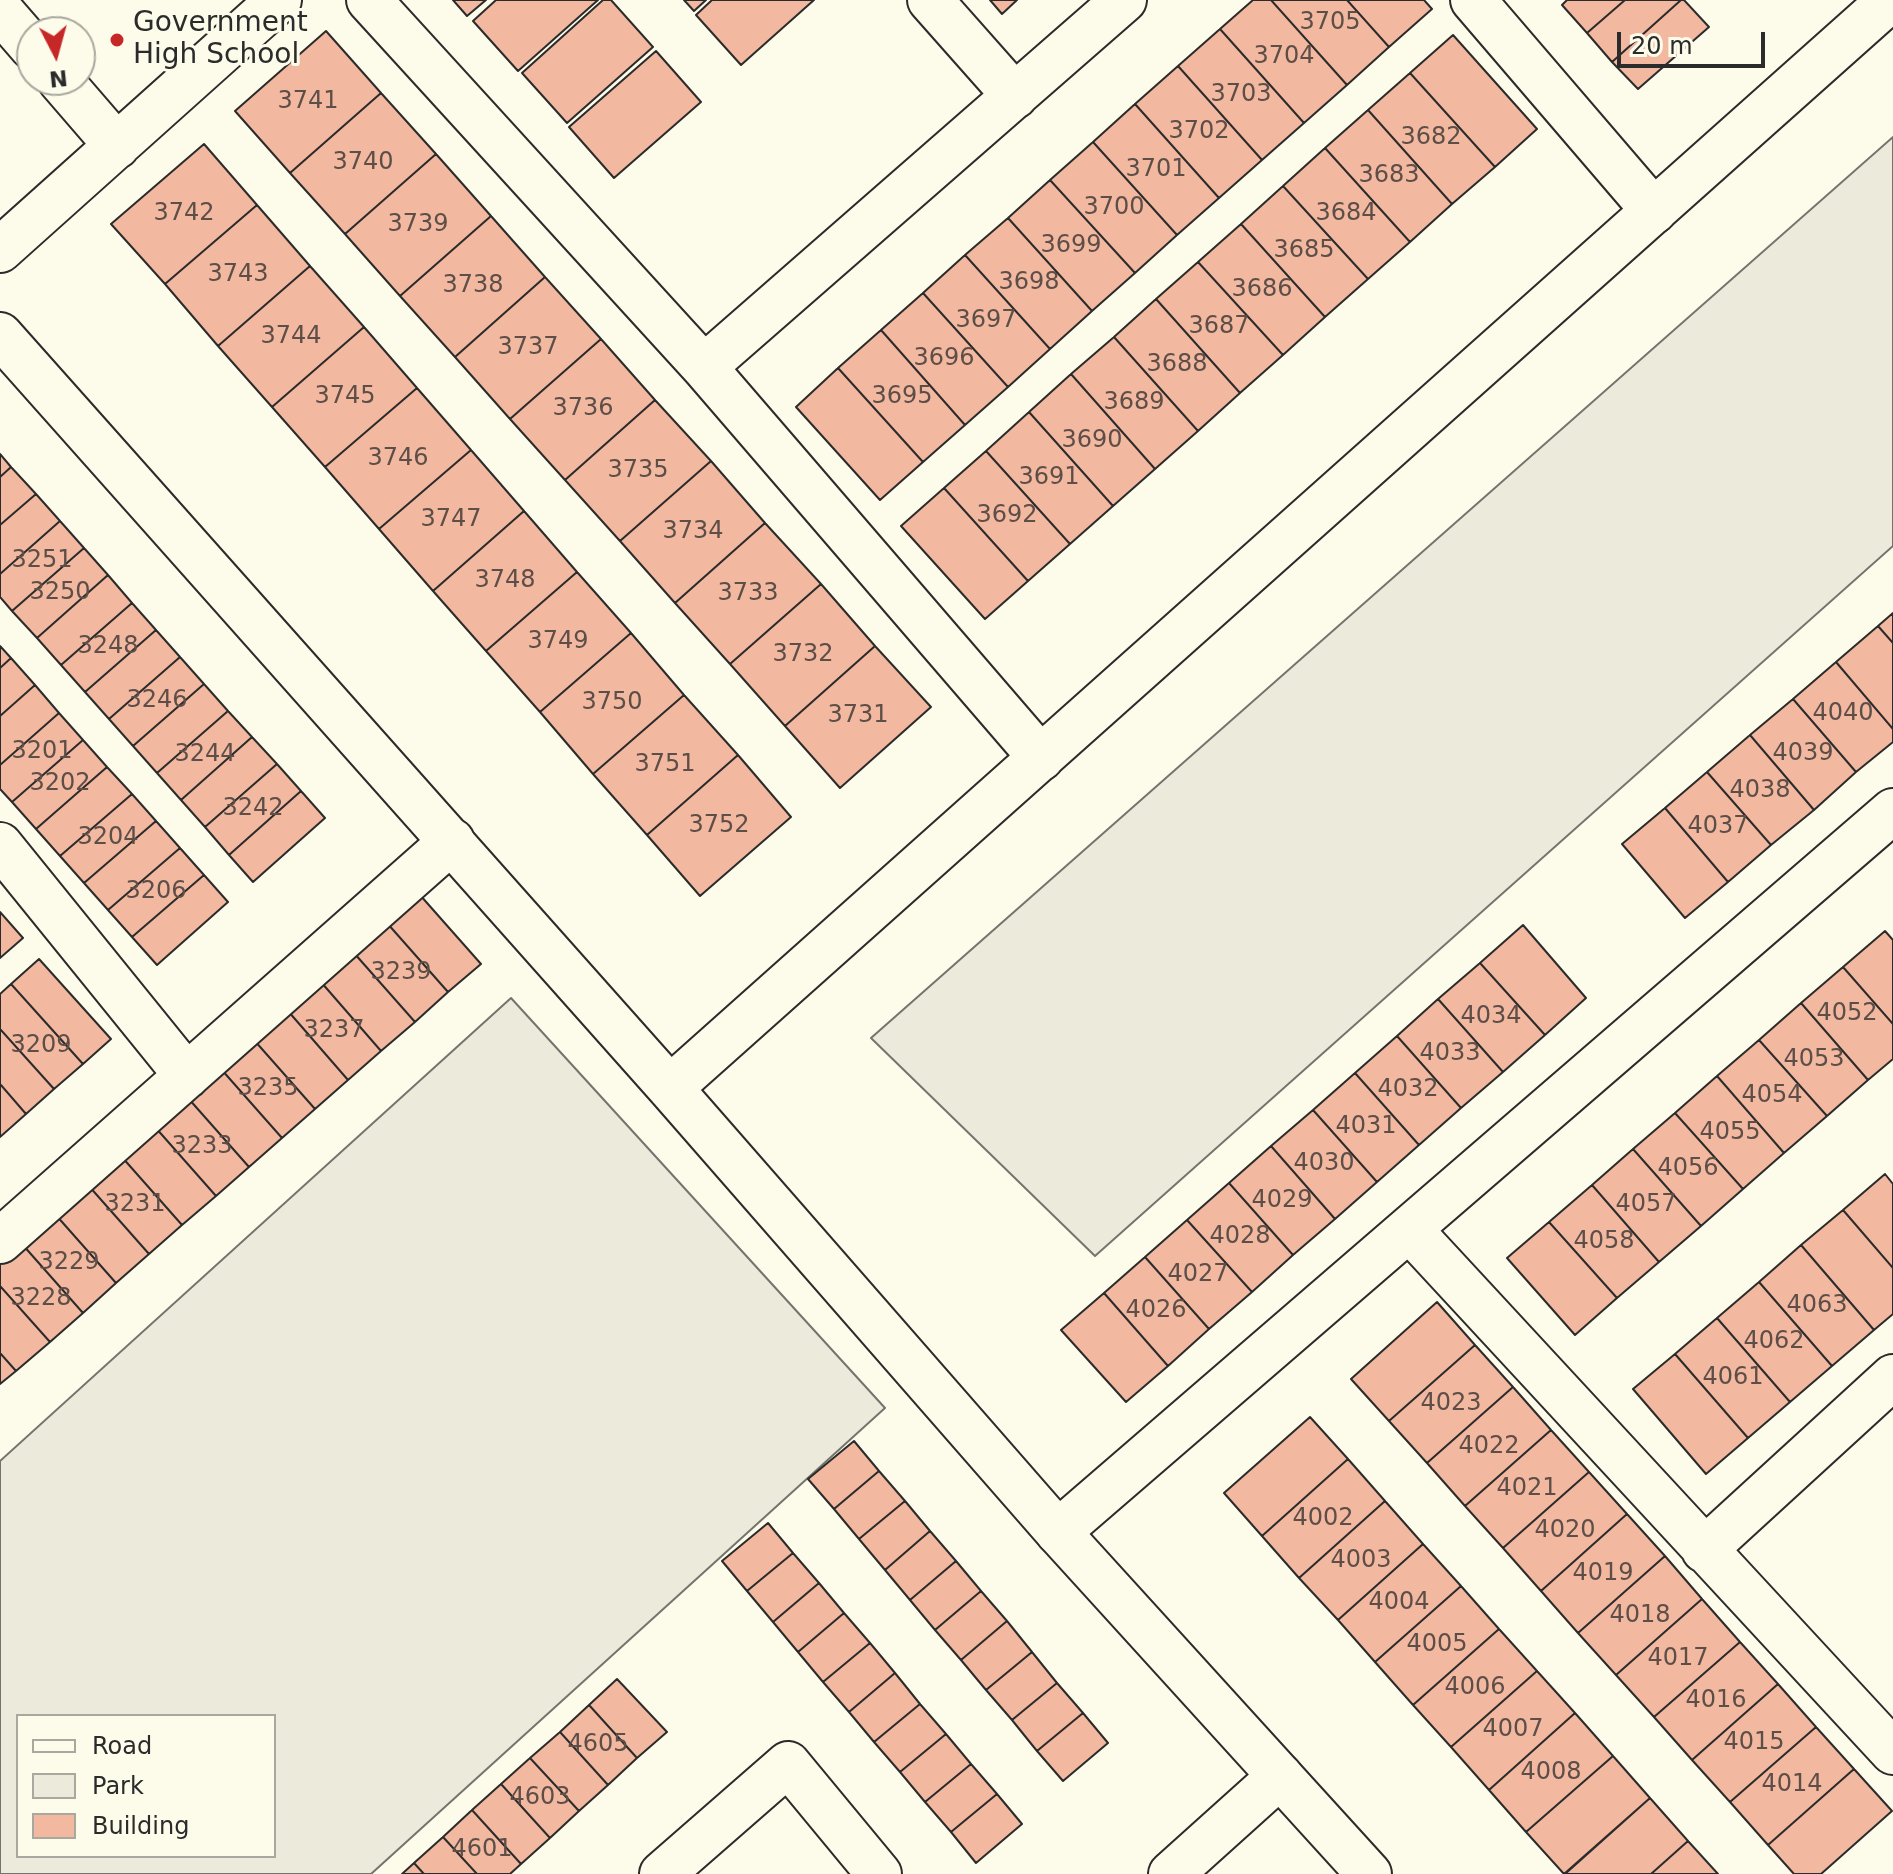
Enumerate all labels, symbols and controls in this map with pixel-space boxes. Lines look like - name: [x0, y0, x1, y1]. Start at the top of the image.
- place label: Government High School: [133, 7, 308, 73]
- house number: 3705: [1299, 9, 1361, 37]
- north arrow: [16, 16, 96, 96]
- scale bar: [1621, 16, 1769, 66]
- marker: Government High School: [108, 31, 126, 49]
- text: 20 m: [1631, 32, 1693, 60]
- house number: 3704: [1253, 43, 1315, 71]
- text: N: [48, 65, 69, 92]
- house number: 3703: [1210, 81, 1272, 109]
- house number: 3741: [277, 88, 339, 116]
- house number: 3702: [1168, 118, 1230, 146]
- house number: 3682: [1400, 124, 1462, 152]
- house number: 3740: [332, 149, 394, 177]
- house number: 3701: [1125, 156, 1187, 184]
- house number: 3683: [1358, 162, 1420, 190]
- house number: 3700: [1083, 194, 1145, 222]
- house number: 3742: [153, 200, 215, 228]
- house number: 3684: [1315, 200, 1377, 228]
- house number: 3739: [387, 211, 449, 239]
- house number: 3699: [1040, 232, 1102, 260]
- house number: 3685: [1273, 237, 1335, 265]
- house number: 3743: [207, 261, 269, 289]
- house number: 3698: [998, 269, 1060, 297]
- house number: 3738: [442, 272, 504, 300]
- house number: 3686: [1231, 276, 1293, 304]
- house number: 3697: [955, 307, 1017, 335]
- house number: 3687: [1188, 313, 1250, 341]
- house number: 3744: [260, 323, 322, 351]
- house number: 3737: [497, 334, 559, 362]
- house number: 3696: [913, 345, 975, 373]
- house number: 3688: [1146, 351, 1208, 379]
- house number: 3745: [314, 383, 376, 411]
- house number: 3695: [871, 383, 933, 411]
- house number: 3689: [1103, 389, 1165, 417]
- house number: 3736: [552, 395, 614, 423]
- house number: 3690: [1061, 427, 1123, 455]
- house number: 3746: [367, 445, 429, 473]
- house number: 3735: [607, 457, 669, 485]
- house number: 3691: [1018, 464, 1080, 492]
- house number: 3692: [976, 502, 1038, 530]
- house number: 3747: [420, 506, 482, 534]
- house number: 3734: [662, 518, 724, 546]
- house number: 3251: [11, 547, 73, 575]
- house number: 3748: [474, 567, 536, 595]
- house number: 3250: [29, 579, 91, 607]
- house number: 3733: [717, 580, 779, 608]
- house number: 3749: [527, 628, 589, 656]
- house number: 3248: [77, 633, 139, 661]
- house number: 3732: [772, 641, 834, 669]
- house number: 3246: [126, 687, 188, 715]
- house number: 3750: [581, 689, 643, 717]
- house number: 4040: [1812, 700, 1874, 728]
- house number: 3731: [827, 702, 889, 730]
- house number: 3201: [11, 738, 73, 766]
- house number: 4039: [1772, 740, 1834, 768]
- house number: 3244: [174, 741, 236, 769]
- house number: 3751: [634, 751, 696, 779]
- house number: 3202: [29, 770, 91, 798]
- house number: 4038: [1729, 777, 1791, 805]
- house number: 3242: [222, 795, 284, 823]
- house number: 3752: [688, 812, 750, 840]
- house number: 4037: [1687, 813, 1749, 841]
- house number: 3204: [77, 824, 139, 852]
- house number: 3206: [125, 878, 187, 906]
- house number: 3239: [370, 959, 432, 987]
- house number: 4052: [1816, 1000, 1878, 1028]
- house number: 4034: [1460, 1003, 1522, 1031]
- house number: 3237: [303, 1017, 365, 1045]
- house number: 3209: [10, 1032, 72, 1060]
- house number: 4033: [1419, 1040, 1481, 1068]
- house number: 4053: [1783, 1046, 1845, 1074]
- house number: 3235: [237, 1075, 299, 1103]
- house number: 4032: [1377, 1076, 1439, 1104]
- house number: 4054: [1741, 1082, 1803, 1110]
- house number: 4031: [1335, 1113, 1397, 1141]
- house number: 4055: [1699, 1119, 1761, 1147]
- house number: 3233: [171, 1133, 233, 1161]
- house number: 4030: [1293, 1150, 1355, 1178]
- house number: 4056: [1657, 1155, 1719, 1183]
- house number: 4029: [1251, 1187, 1313, 1215]
- house number: 3231: [104, 1191, 166, 1219]
- house number: 4057: [1615, 1191, 1677, 1219]
- house number: 4028: [1209, 1223, 1271, 1251]
- house number: 4058: [1573, 1228, 1635, 1256]
- house number: 3229: [38, 1249, 100, 1277]
- house number: 4027: [1167, 1261, 1229, 1289]
- house number: 3228: [10, 1285, 72, 1313]
- house number: 4063: [1786, 1292, 1848, 1320]
- house number: 4026: [1125, 1297, 1187, 1325]
- house number: 4062: [1743, 1328, 1805, 1356]
- house number: 4061: [1702, 1364, 1764, 1392]
- house number: 4023: [1420, 1390, 1482, 1418]
- house number: 4022: [1458, 1433, 1520, 1461]
- house number: 4021: [1496, 1475, 1558, 1503]
- house number: 4002: [1292, 1505, 1354, 1533]
- house number: 4020: [1534, 1517, 1596, 1545]
- house number: 4003: [1330, 1547, 1392, 1575]
- house number: 4019: [1572, 1560, 1634, 1588]
- house number: 4004: [1368, 1589, 1430, 1617]
- house number: 4018: [1609, 1602, 1671, 1630]
- house number: 4005: [1406, 1631, 1468, 1659]
- house number: 4017: [1647, 1645, 1709, 1673]
- house number: 4006: [1444, 1674, 1506, 1702]
- house number: 4016: [1685, 1687, 1747, 1715]
- legend: [16, 1714, 276, 1858]
- house number: 4007: [1482, 1716, 1544, 1744]
- house number: 4015: [1723, 1729, 1785, 1757]
- house number: 4605: [567, 1731, 629, 1759]
- text: Road: [92, 1732, 152, 1760]
- house number: 4008: [1520, 1759, 1582, 1787]
- house number: 4014: [1761, 1771, 1823, 1799]
- text: Park: [92, 1772, 144, 1800]
- house number: 4603: [509, 1784, 571, 1812]
- text: Building: [92, 1812, 189, 1840]
- house number: 4601: [451, 1836, 513, 1864]

